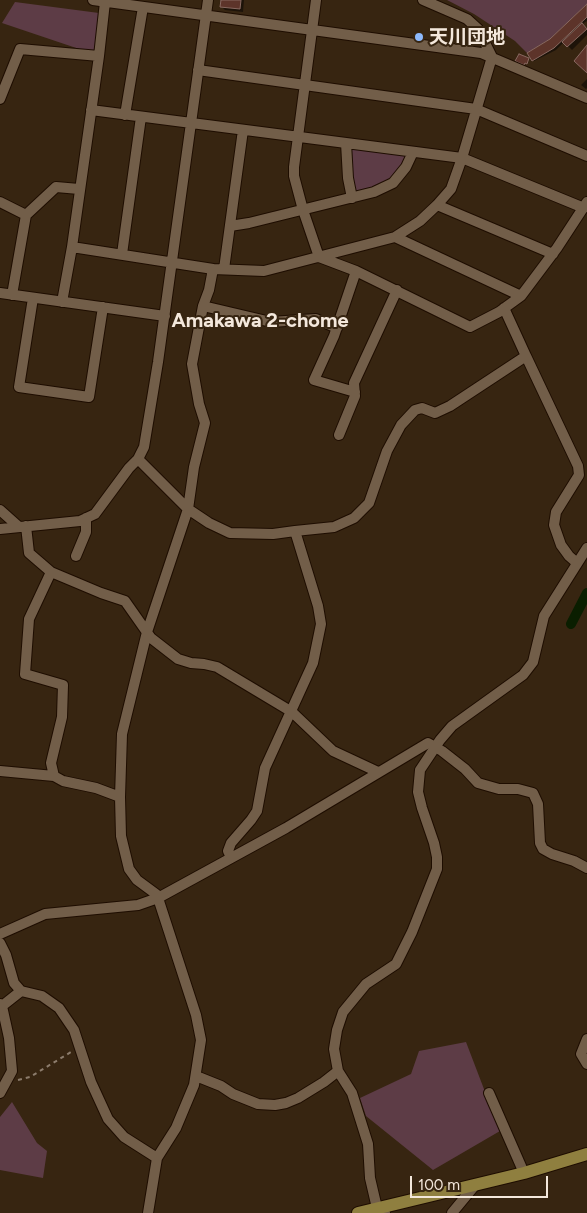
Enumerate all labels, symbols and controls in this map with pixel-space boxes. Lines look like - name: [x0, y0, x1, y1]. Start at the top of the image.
- place label: 天川団地: [429, 26, 505, 48]
- marker: 天川団地: [413, 31, 425, 43]
- district label: Amakawa 2-chome: [172, 309, 348, 333]
- scale bar: [412, 1166, 550, 1198]
- text: 100 m: [418, 1176, 460, 1194]

